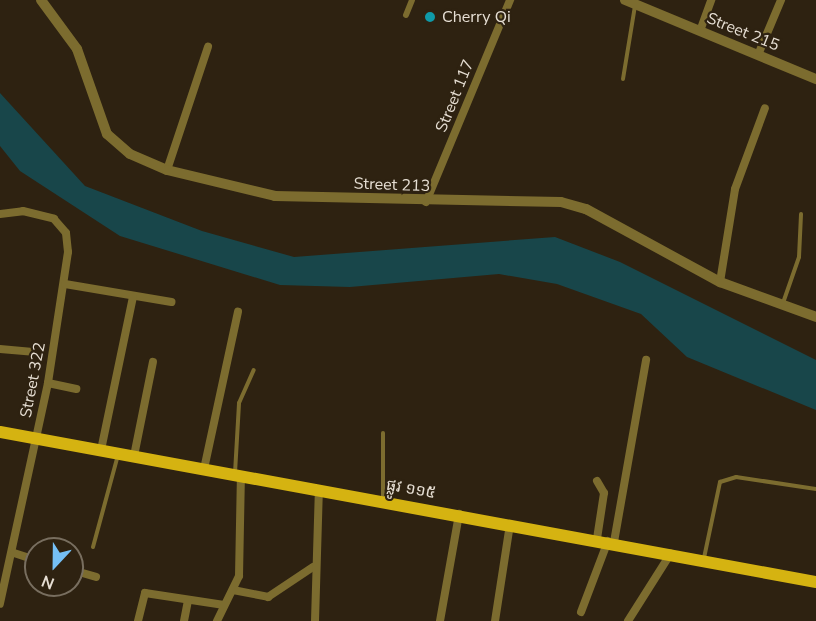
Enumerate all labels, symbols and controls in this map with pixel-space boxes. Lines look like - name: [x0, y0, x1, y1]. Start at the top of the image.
- place label: Cherry Qi: [442, 7, 511, 27]
- street label: Street 215: [704, 9, 782, 55]
- marker: Cherry Qi: [423, 10, 437, 24]
- street label: Street 117: [432, 57, 478, 135]
- street label: Street 213: [353, 174, 431, 196]
- street label: Street 322: [16, 341, 50, 419]
- street label: ផ្លូវ ១១៥: [385, 475, 437, 503]
- north arrow: [24, 537, 84, 597]
- text: N: [38, 569, 58, 594]

